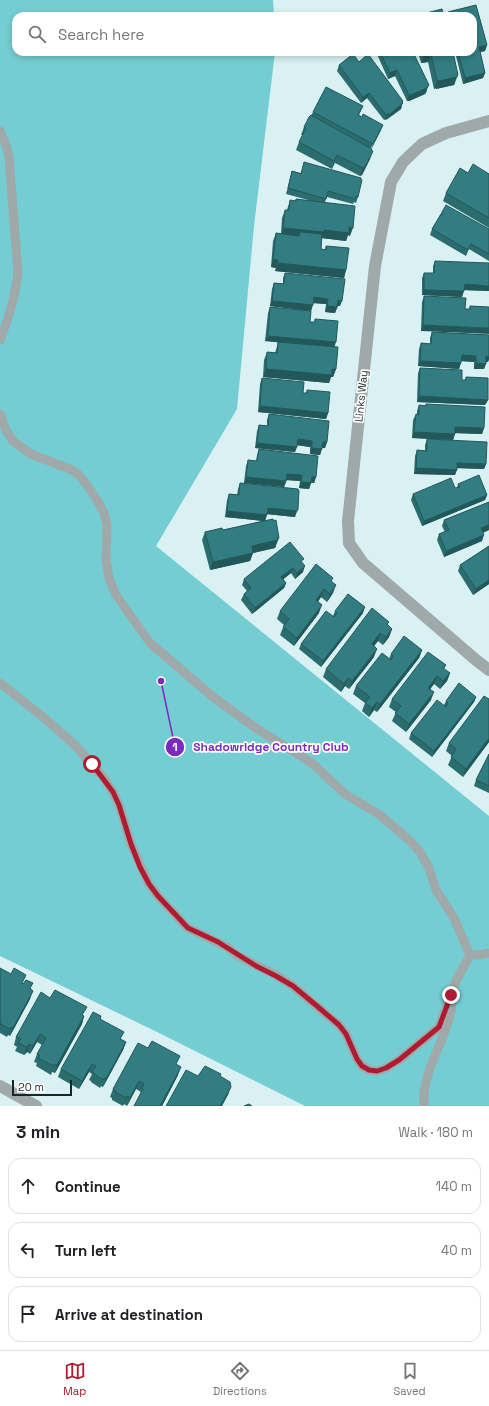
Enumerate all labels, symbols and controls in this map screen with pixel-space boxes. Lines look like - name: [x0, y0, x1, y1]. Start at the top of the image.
- search box: [12, 12, 477, 56]
- icon: search: [26, 23, 48, 45]
- text: Search here: [58, 25, 144, 44]
- street label: Links Way: [351, 369, 371, 423]
- callout: Shadowridge Country Club: [165, 735, 356, 759]
- text: 1: [172, 739, 178, 755]
- text: Shadowridge Country Club: [193, 739, 349, 755]
- route start: [83, 755, 101, 773]
- route end: [442, 986, 460, 1004]
- scale bar: [12, 1078, 72, 1097]
- text: 20 m: [18, 1080, 44, 1094]
- text: 3 min: [16, 1121, 60, 1143]
- text: Walk · 180 m: [399, 1124, 473, 1141]
- icon: ahead: [17, 1175, 39, 1197]
- text: Continue: [55, 1177, 121, 1196]
- text: 140 m: [436, 1178, 472, 1195]
- icon: left: [17, 1239, 39, 1261]
- text: Turn left: [55, 1241, 117, 1260]
- text: 40 m: [441, 1242, 472, 1259]
- icon: arrive: [17, 1303, 39, 1325]
- text: Arrive at destination: [55, 1305, 203, 1324]
- tab: Map: [63, 1360, 86, 1398]
- tab: Directions: [213, 1360, 267, 1398]
- tab: Saved: [394, 1360, 426, 1398]

